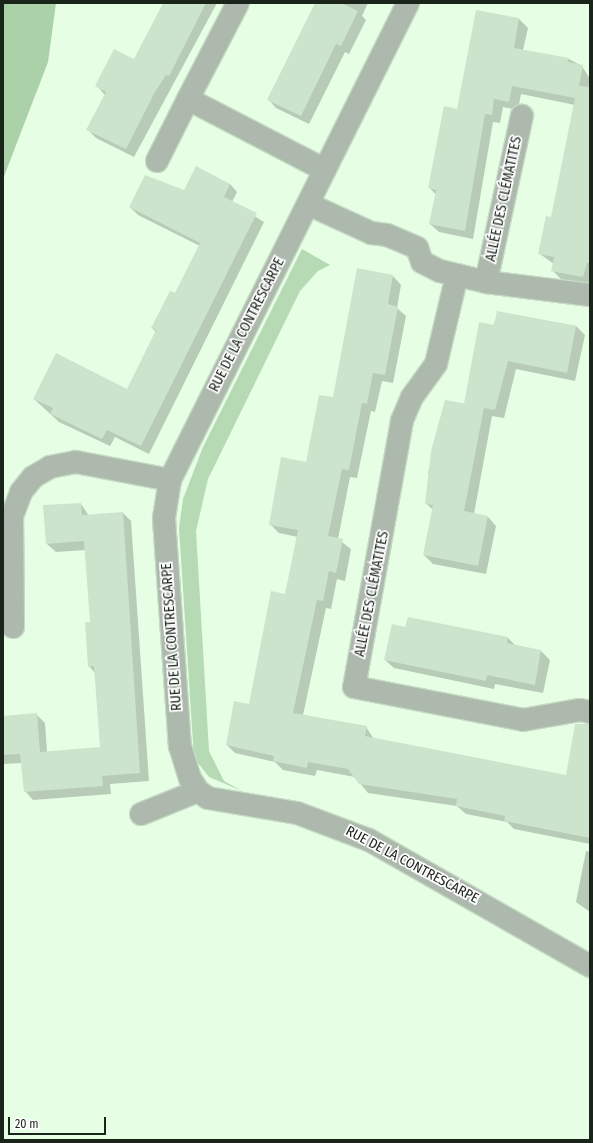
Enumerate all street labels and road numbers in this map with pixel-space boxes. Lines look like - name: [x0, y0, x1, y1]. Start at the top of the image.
- street label: ALLÉE DES CLÉMATITES: [483, 135, 525, 263]
- street label: RUE DE LA CONTRESCARPE: [206, 255, 288, 395]
- street label: ALLÉE DES CLÉMATITES: [352, 530, 392, 658]
- street label: RUE DE LA CONTRESCARPE: [158, 563, 186, 711]
- street label: RUE DE LA CONTRESCARPE: [343, 823, 481, 907]

